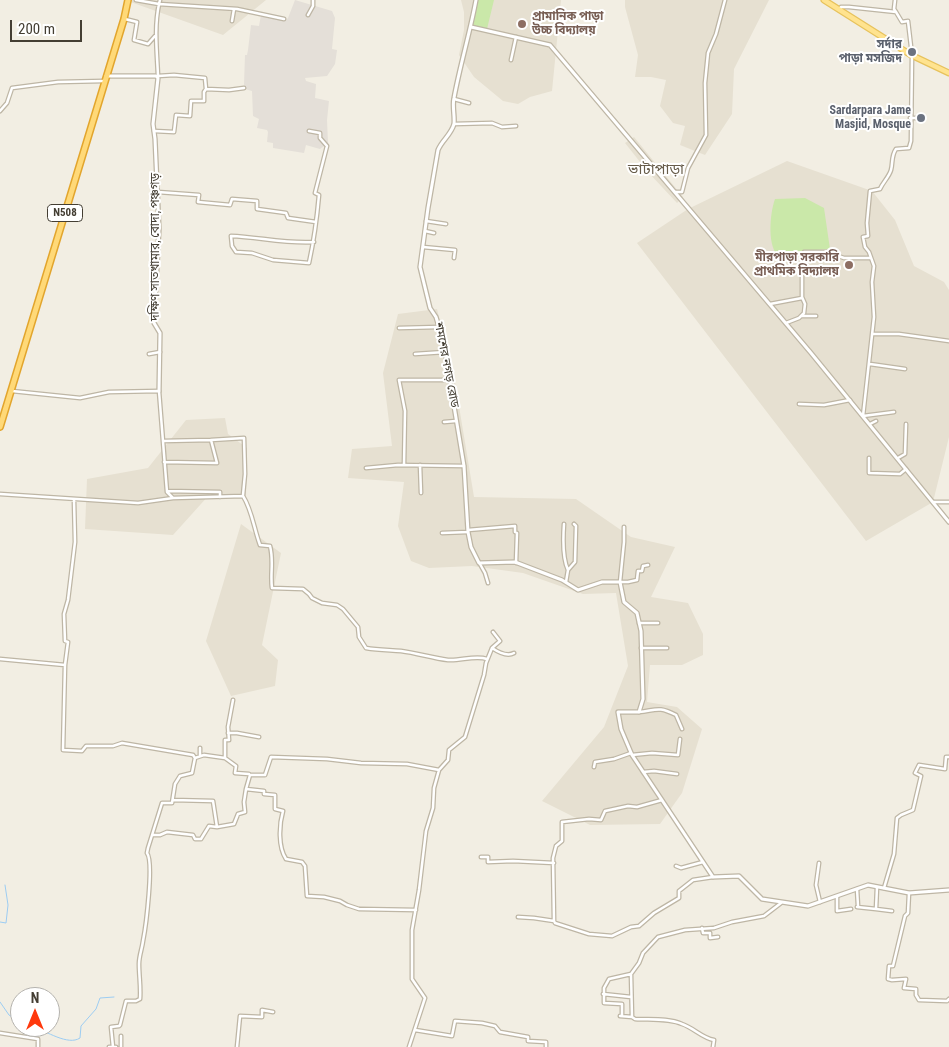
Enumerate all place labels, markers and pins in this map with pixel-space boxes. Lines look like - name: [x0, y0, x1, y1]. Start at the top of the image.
- place label: প্রামানিক পাড়া উচ্চ বিদ্যালয়: [532, 10, 603, 38]
- marker: প্রামানিক পাড়া উচ্চ বিদ্যালয়: [516, 18, 528, 30]
- place label: সর্দার পাড়া মসজিদ: [839, 38, 902, 66]
- marker: সর্দার পাড়া মসজিদ: [906, 46, 918, 58]
- place label: Sardarpara Jame Masjid, Mosque: [829, 104, 911, 132]
- marker: Sardarpara Jame Masjid, Mosque: [915, 112, 927, 124]
- place label: মীরপাড়া সরকারি প্রাথমিক বিদ্যালয়: [754, 251, 839, 279]
- marker: মীরপাড়া সরকারি প্রাথমিক বিদ্যালয়: [843, 259, 855, 271]

